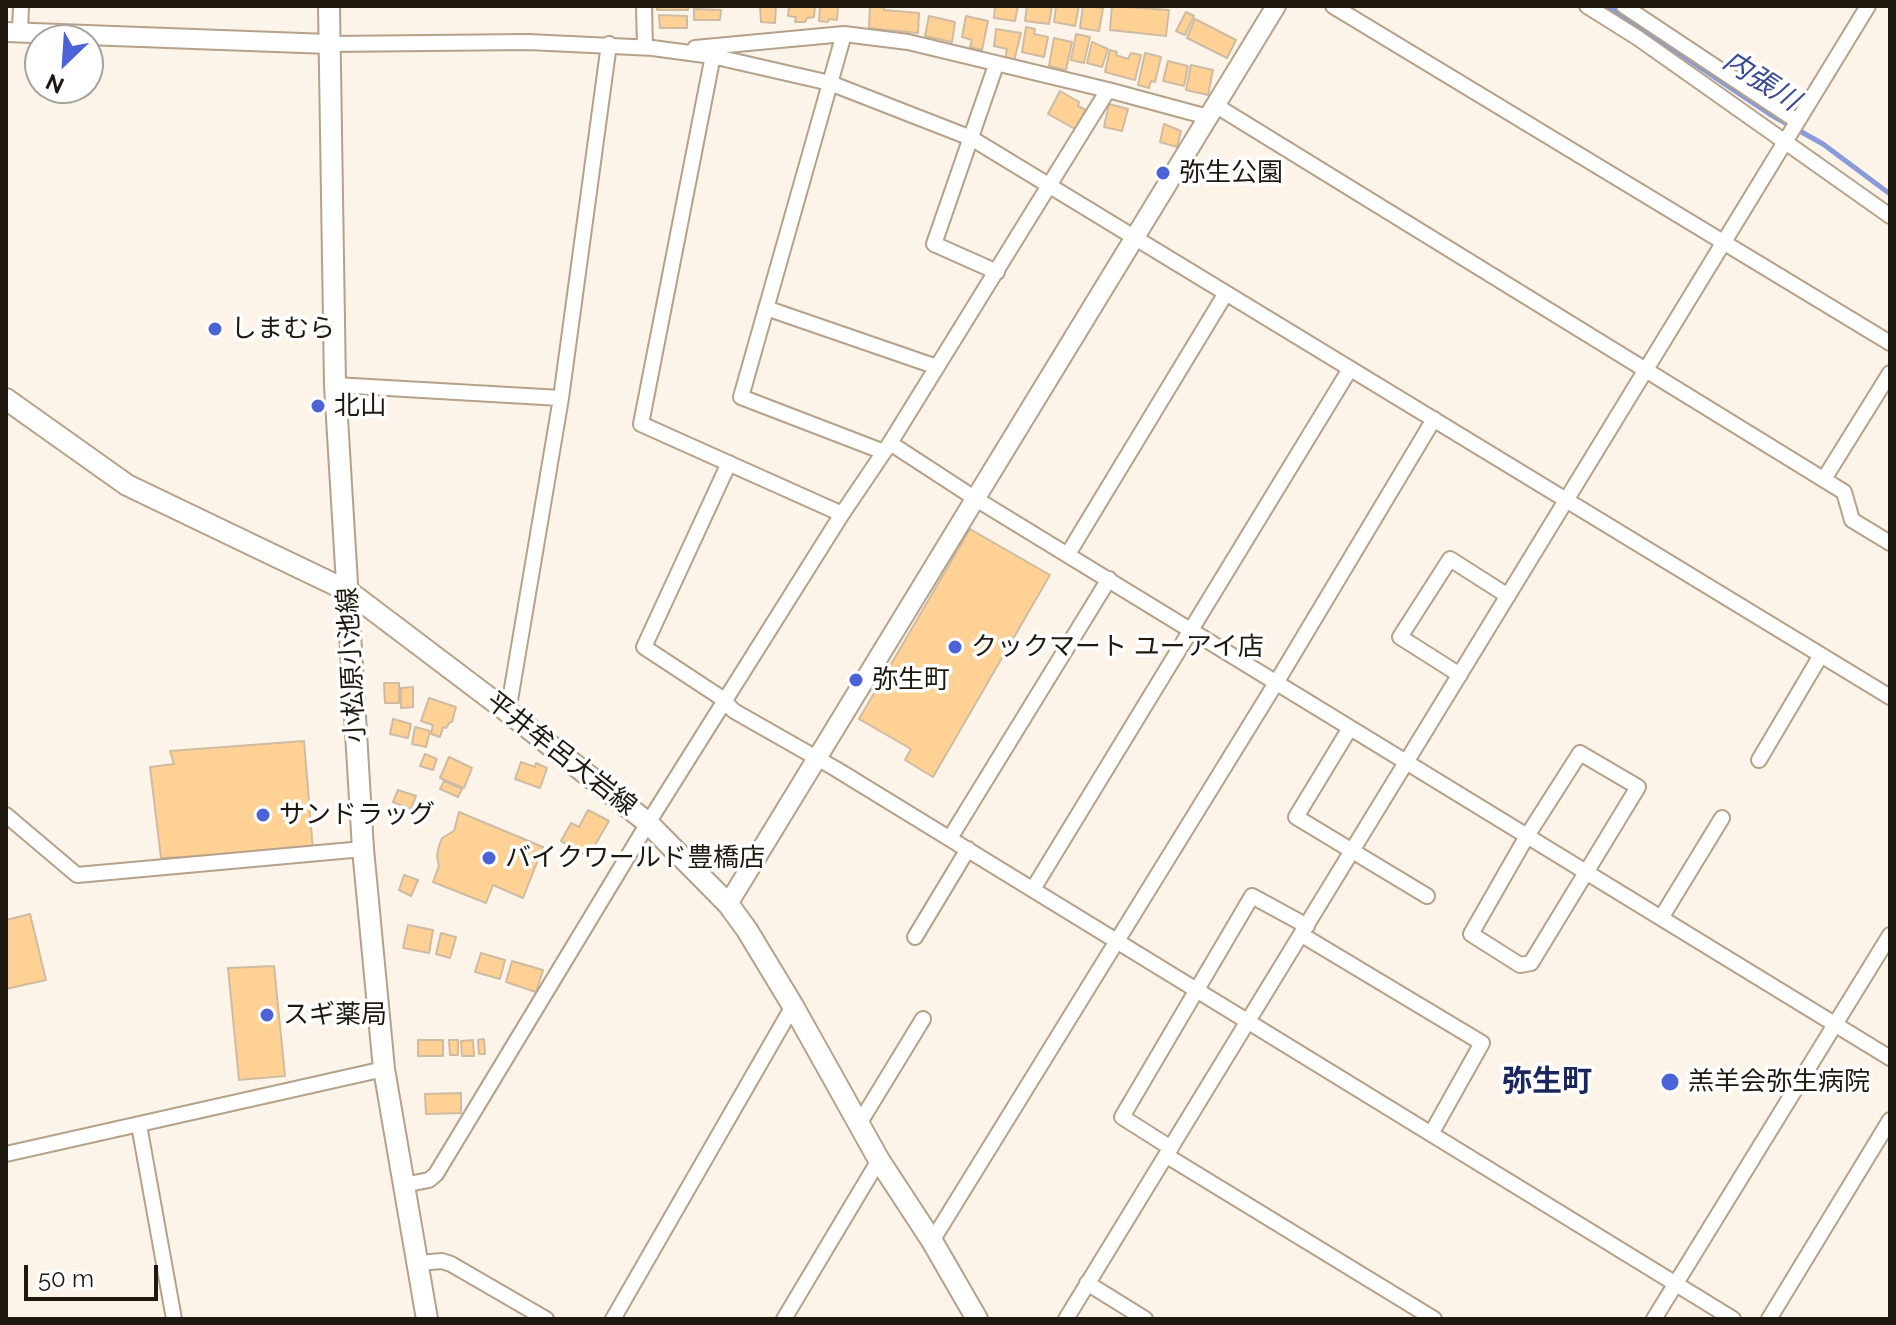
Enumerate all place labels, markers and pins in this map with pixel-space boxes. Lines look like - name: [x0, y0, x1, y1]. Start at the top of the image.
- place label: 弥生公園: [1179, 157, 1283, 189]
- marker: 弥生公園: [1154, 164, 1172, 182]
- place label: しまむら: [231, 313, 335, 345]
- marker: しまむら: [206, 320, 224, 338]
- place label: 北山: [334, 390, 386, 422]
- marker: 北山: [309, 397, 327, 415]
- place label: クックマート ユーアイ店: [971, 631, 1264, 663]
- marker: クックマート ユーアイ店: [946, 638, 964, 656]
- place label: 弥生町: [872, 664, 950, 696]
- marker: 弥生町: [847, 671, 865, 689]
- place label: サンドラッグ: [279, 799, 435, 831]
- marker: サンドラッグ: [254, 806, 272, 824]
- place label: バイクワールド豊橋店: [505, 842, 765, 874]
- marker: バイクワールド豊橋店: [480, 849, 498, 867]
- place label: スギ薬局: [283, 999, 387, 1031]
- marker: スギ薬局: [258, 1006, 276, 1024]
- place label: 羔羊会弥生病院: [1688, 1066, 1870, 1098]
- marker: 羔羊会弥生病院: [1659, 1071, 1681, 1093]

